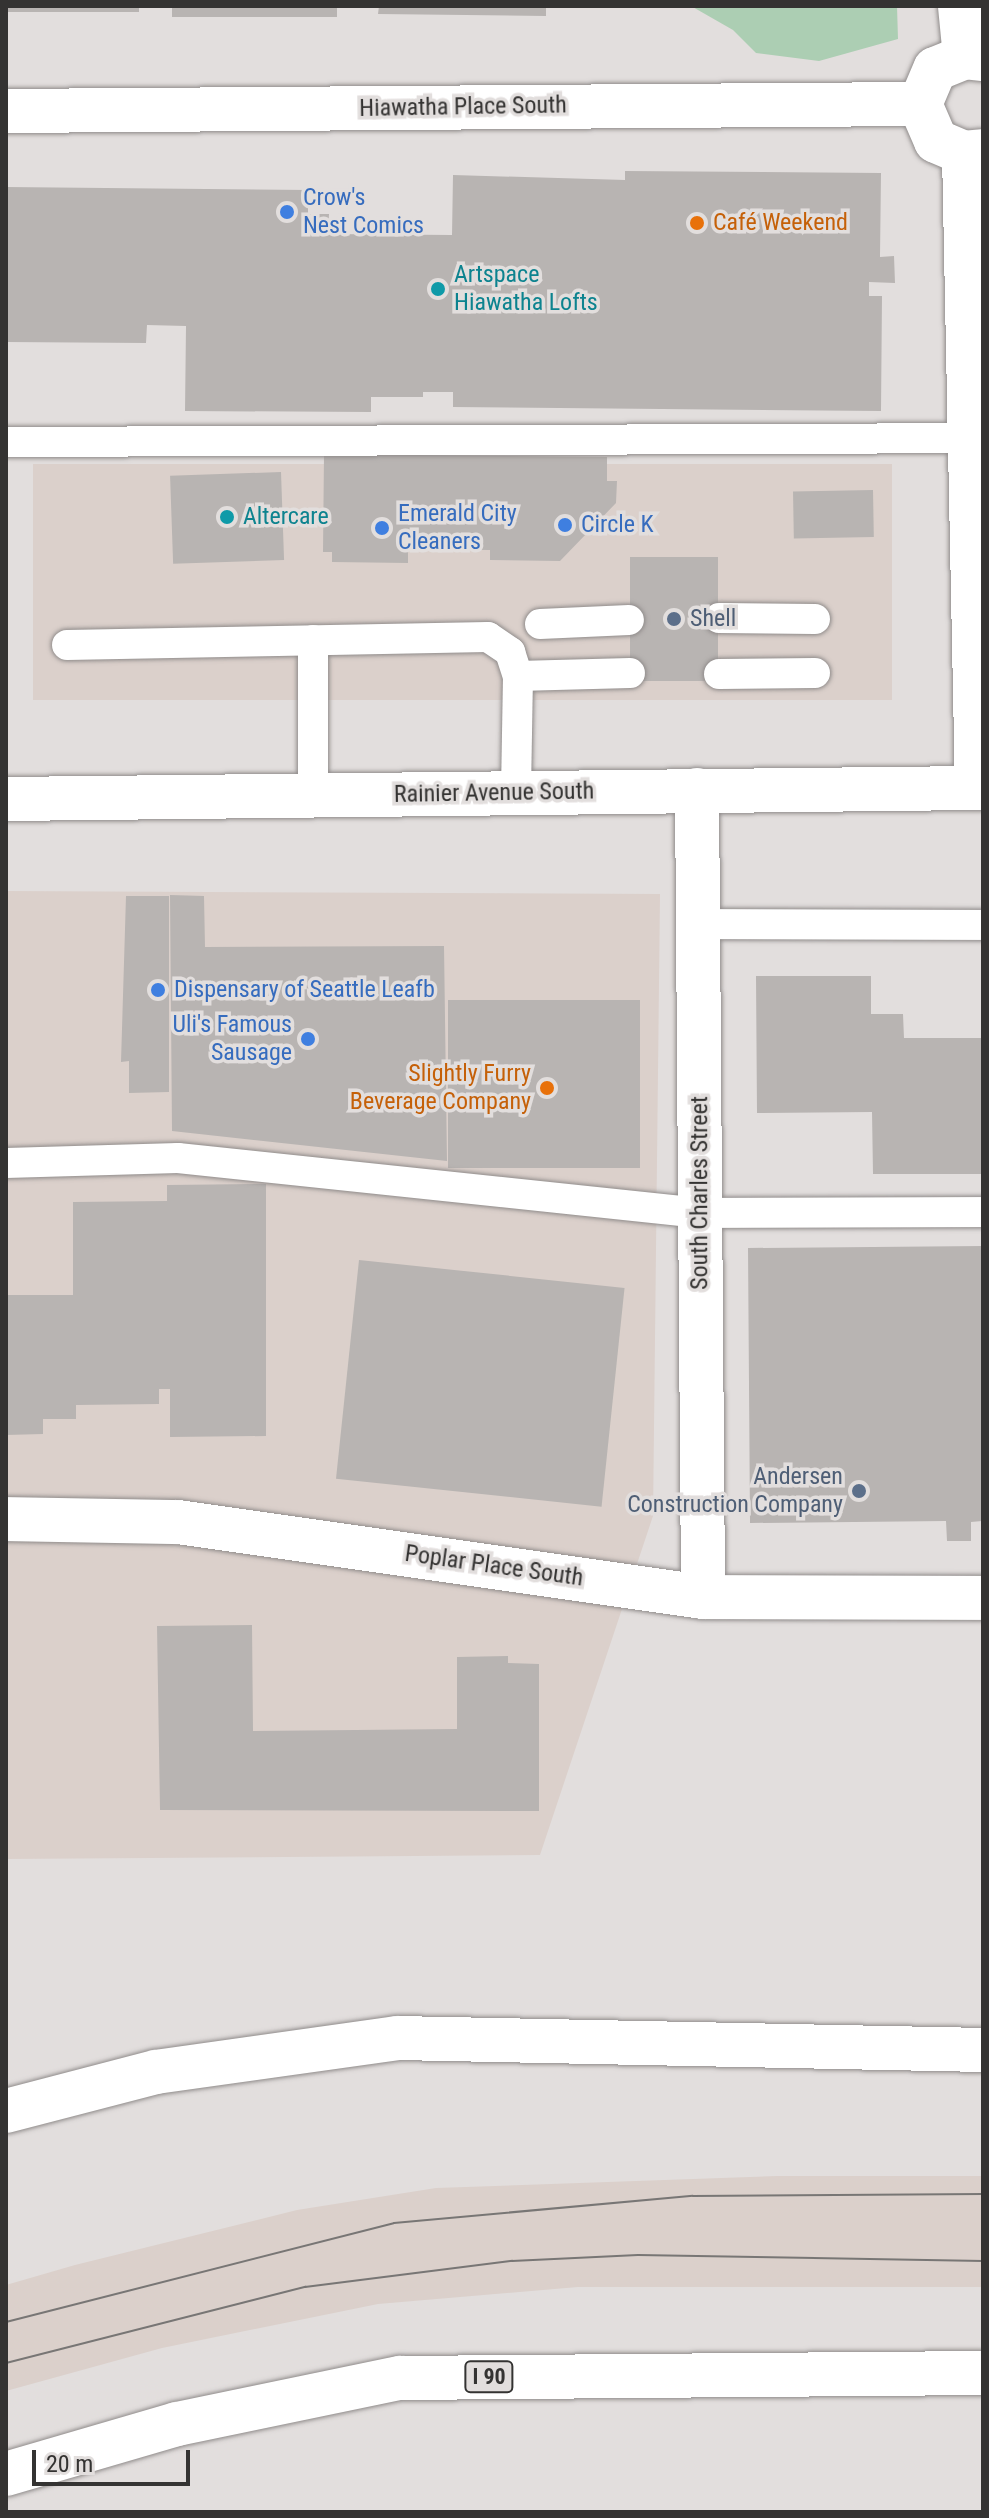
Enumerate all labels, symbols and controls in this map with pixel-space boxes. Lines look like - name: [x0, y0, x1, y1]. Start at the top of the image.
- street label: Hiawatha Place South: [359, 91, 567, 123]
- place label: Crow's Nest Comics: [303, 184, 424, 240]
- marker: Crow's Nest Comics: [278, 203, 296, 221]
- place label: Café Weekend: [713, 209, 848, 237]
- marker: Café Weekend: [688, 214, 706, 232]
- place label: Artspace Hiawatha Lofts: [454, 261, 598, 317]
- marker: Artspace Hiawatha Lofts: [429, 280, 447, 298]
- place label: Emerald City Cleaners: [398, 500, 517, 556]
- place label: Altercare: [243, 503, 329, 531]
- marker: Altercare: [218, 508, 236, 526]
- place label: Circle K: [581, 511, 654, 539]
- marker: Circle K: [556, 516, 574, 534]
- marker: Emerald City Cleaners: [373, 519, 391, 537]
- place label: Shell: [690, 605, 736, 633]
- marker: Shell: [665, 610, 683, 628]
- street label: Rainier Avenue South: [394, 777, 594, 809]
- place label: Dispensary of Seattle Leafb: [174, 976, 435, 1004]
- marker: Dispensary of Seattle Leafb: [149, 981, 167, 999]
- place label: Uli's Famous Sausage: [172, 1011, 292, 1067]
- marker: Uli's Famous Sausage: [299, 1030, 317, 1048]
- place label: Slightly Furry Beverage Company: [350, 1060, 531, 1116]
- marker: Slightly Furry Beverage Company: [538, 1079, 556, 1097]
- street label: South Charles Street: [686, 1096, 714, 1290]
- place label: Andersen Construction Company: [627, 1463, 843, 1519]
- marker: Andersen Construction Company: [850, 1482, 868, 1500]
- street label: Poplar Place South: [403, 1539, 585, 1593]
- road number: I 90: [463, 2359, 515, 2395]
- scale bar: [36, 2434, 194, 2484]
- text: 20 m: [46, 2450, 93, 2478]

